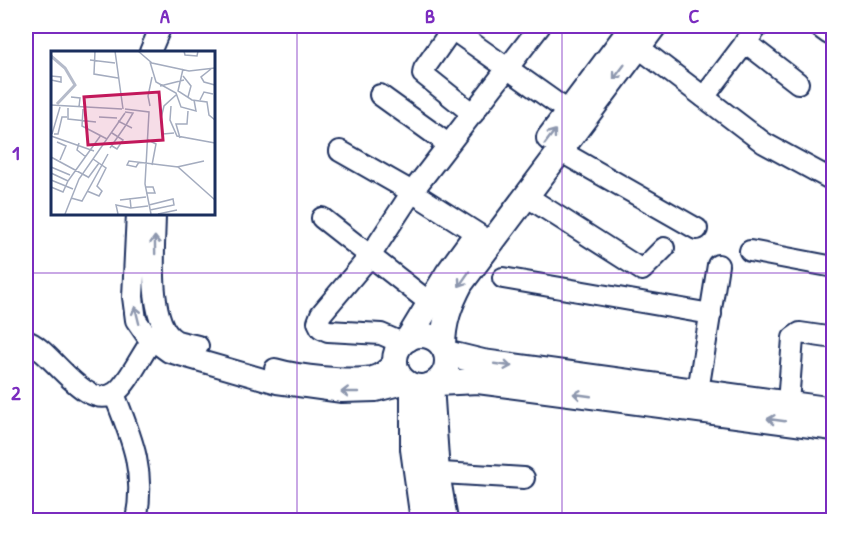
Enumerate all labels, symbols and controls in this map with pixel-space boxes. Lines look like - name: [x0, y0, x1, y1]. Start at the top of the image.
- text: A: [160, 2, 170, 29]
- text: B: [425, 2, 435, 29]
- text: C: [689, 2, 700, 29]
- inset map: [51, 51, 214, 214]
- one-way arrow: [613, 64, 626, 80]
- one-way arrow: [543, 129, 556, 145]
- text: 1: [12, 139, 20, 166]
- one-way arrow: [150, 235, 161, 255]
- one-way arrow: [458, 270, 471, 287]
- one-way arrow: [130, 306, 142, 325]
- one-way arrow: [493, 359, 513, 370]
- text: 2: [11, 379, 21, 406]
- one-way arrow: [340, 386, 360, 398]
- one-way arrow: [573, 389, 593, 400]
- one-way arrow: [766, 415, 786, 426]

